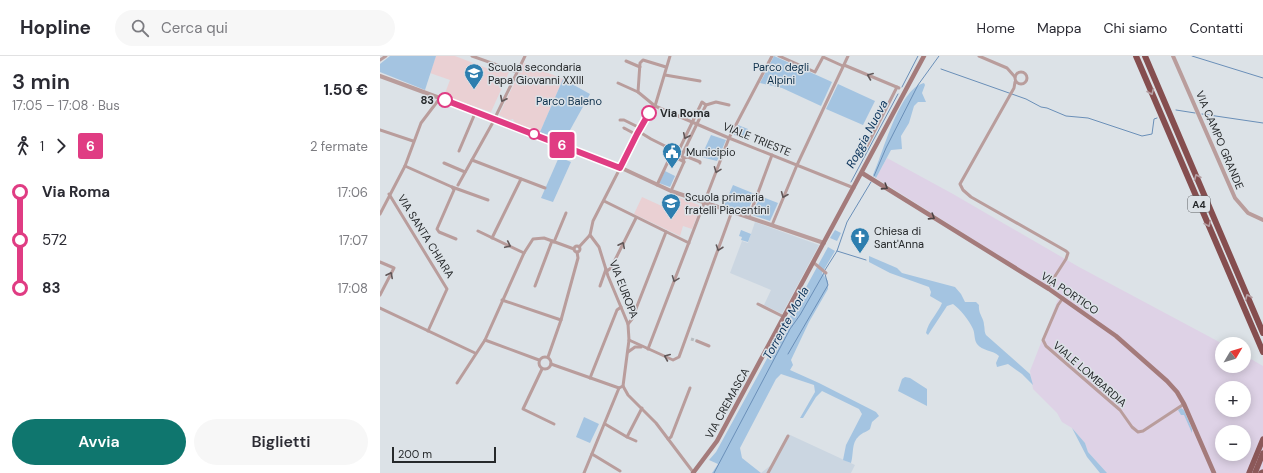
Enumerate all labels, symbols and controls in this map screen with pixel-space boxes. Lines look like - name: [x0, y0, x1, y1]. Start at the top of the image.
- search box: [115, 10, 395, 46]
- text: Hopline: [20, 15, 91, 40]
- icon: search: [129, 17, 151, 39]
- text: Cerca qui: [161, 18, 228, 38]
- text: Home: [977, 19, 1015, 37]
- text: Mappa: [1037, 19, 1081, 37]
- text: Chi siamo: [1103, 19, 1167, 37]
- text: Contatti: [1189, 19, 1243, 37]
- place label: Scuola secondaria Papa Giovanni XXIII: [488, 60, 584, 87]
- park label: Parco degli Alpini: [753, 60, 809, 87]
- school or university icon: Scuola secondaria Papa Giovanni XXIII: [463, 62, 485, 90]
- text: 3 min: [12, 67, 70, 96]
- one-way arrow: [867, 73, 875, 81]
- text: 1.50 €: [323, 80, 368, 100]
- one-way arrow: [1146, 87, 1154, 95]
- street label: VIA CAMPO GRANDE: [1193, 89, 1247, 191]
- marker: 83: [437, 92, 453, 108]
- place label: 83: [420, 93, 434, 107]
- park label: Parco Baleno: [536, 94, 602, 108]
- one-way arrow: [500, 95, 508, 102]
- text: 17:05 – 17:08 · Bus: [12, 97, 120, 114]
- water label: Roggia Nuova: [842, 97, 892, 171]
- marker: Via Roma: [641, 105, 657, 121]
- place label: Via Roma: [660, 106, 710, 120]
- street label: VIALE TRIESTE: [721, 119, 793, 159]
- unlabelled marker: [528, 128, 540, 140]
- line badge: 6: [549, 132, 575, 158]
- one-way arrow: [683, 132, 691, 139]
- icon: walk: [12, 135, 34, 157]
- icon: forward: [50, 135, 72, 157]
- text: 6: [558, 136, 566, 154]
- text: 6: [86, 137, 95, 155]
- text: 1: [40, 138, 44, 155]
- text: 2 fermate: [310, 138, 368, 155]
- public building icon: Municipio: [661, 141, 683, 169]
- place label: Municipio: [686, 145, 736, 159]
- one-way arrow: [714, 167, 722, 174]
- one-way arrow: [1193, 174, 1201, 181]
- text: Via Roma: [42, 182, 110, 202]
- one-way arrow: [881, 183, 888, 190]
- text: 17:06: [337, 184, 368, 201]
- place label: Scuola primaria fratelli Piacentini: [685, 190, 769, 217]
- one-way arrow: [781, 191, 789, 198]
- street label: VIA SANTA CHIARA: [395, 192, 457, 280]
- school or university icon: Scuola primaria fratelli Piacentini: [660, 192, 682, 220]
- road number: A4: [1188, 196, 1210, 212]
- one-way arrow: [928, 212, 935, 219]
- one-way arrow: [1203, 220, 1211, 228]
- place label: Chiesa di Sant'Anna: [874, 224, 924, 251]
- church icon: Chiesa di Sant'Anna: [849, 226, 871, 254]
- text: 572: [42, 230, 67, 250]
- text: 17:07: [339, 232, 368, 249]
- one-way arrow: [503, 240, 511, 248]
- one-way arrow: [618, 242, 625, 250]
- one-way arrow: [715, 245, 723, 252]
- street label: VIA EUROPA: [606, 258, 642, 320]
- street label: VIA PORTICO: [1038, 269, 1102, 317]
- one-way arrow: [385, 272, 393, 279]
- one-way arrow: [672, 275, 680, 282]
- text: 83: [42, 278, 61, 298]
- text: 17:08: [338, 280, 368, 297]
- water label: Torrente Morla: [759, 283, 813, 362]
- one-way arrow: [1244, 293, 1252, 300]
- north arrow: [1215, 337, 1251, 373]
- map controls: [1215, 337, 1251, 461]
- street label: VIALE LOMBARDIA: [1050, 338, 1130, 410]
- one-way arrow: [663, 354, 670, 362]
- street label: VIA CREMASCA: [702, 365, 752, 441]
- button: +: [1215, 381, 1251, 417]
- button: Avvia: [12, 419, 186, 465]
- button: Biglietti: [194, 419, 368, 465]
- button: −: [1215, 425, 1251, 461]
- scale bar: [392, 445, 496, 464]
- text: 200 m: [398, 447, 432, 461]

